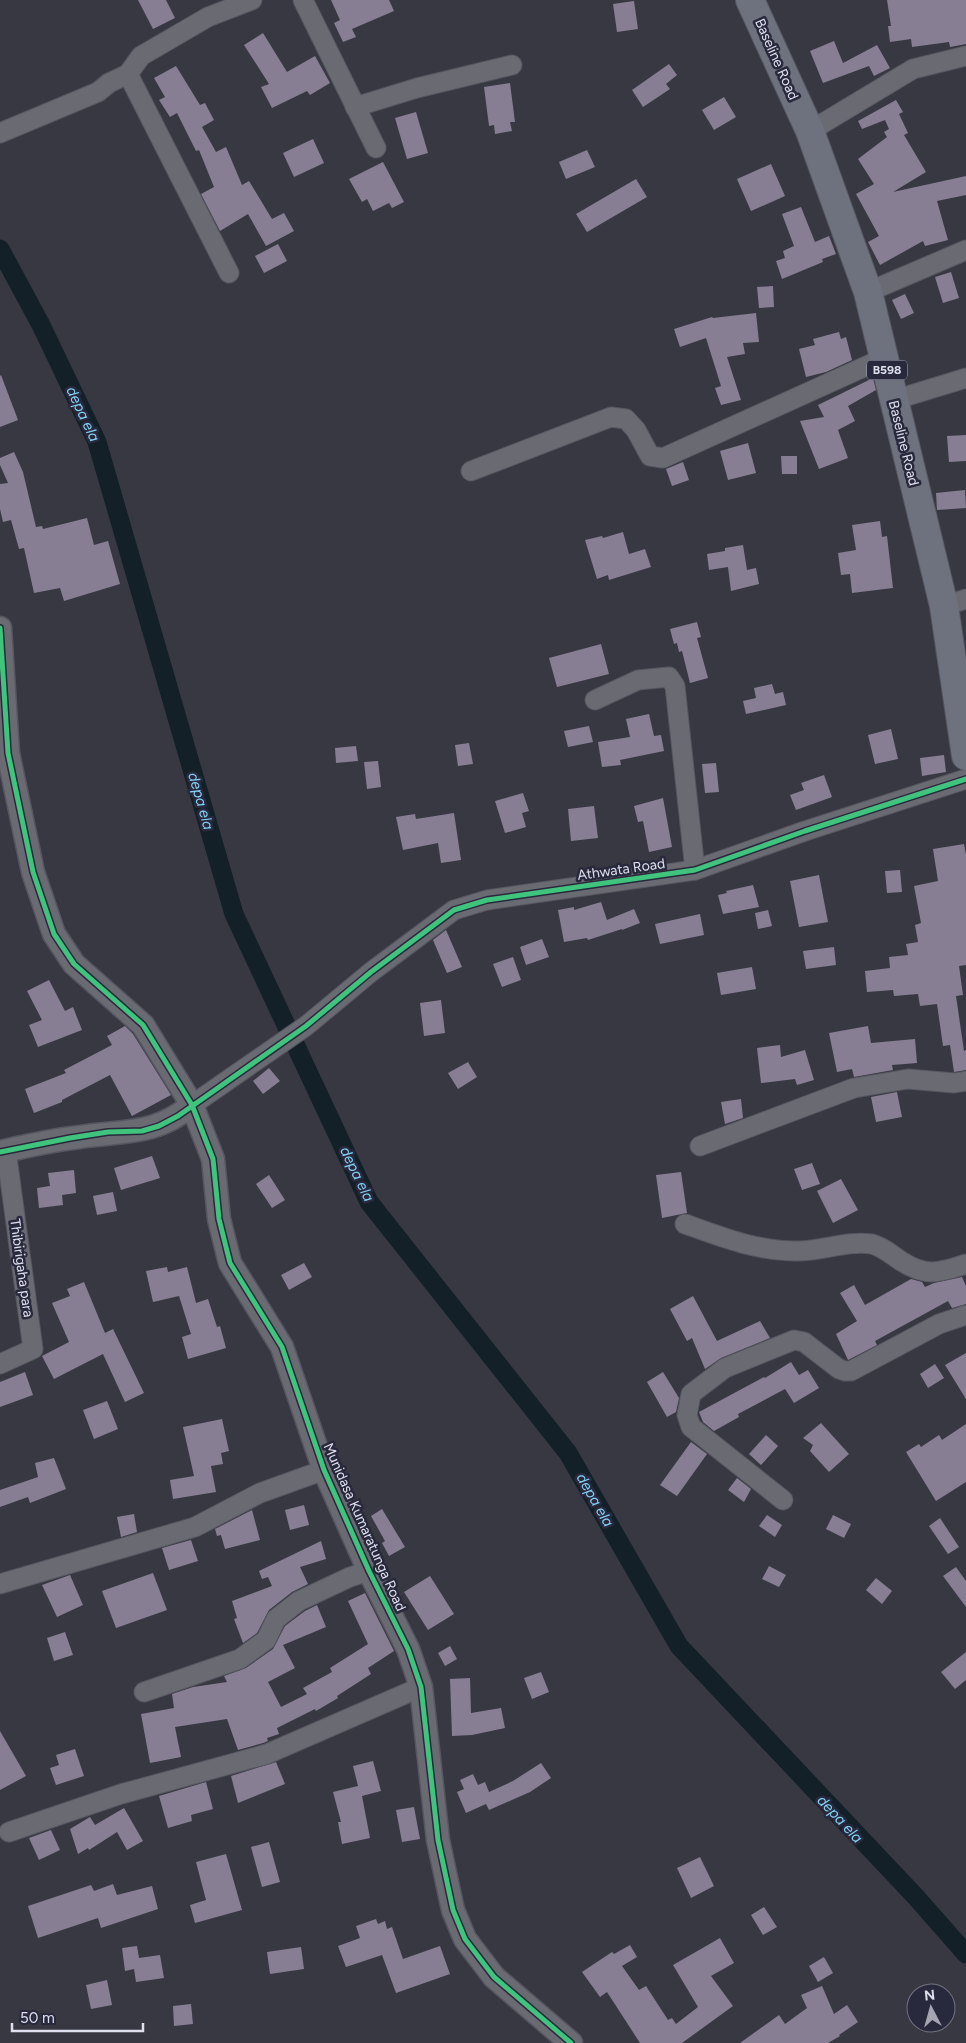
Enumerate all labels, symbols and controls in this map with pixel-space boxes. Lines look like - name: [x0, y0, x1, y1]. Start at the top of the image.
- street label: Baseline Road: [751, 16, 802, 103]
- road number: B598: [867, 360, 907, 380]
- water label: depa ela: [62, 384, 104, 445]
- street label: Baseline Road: [885, 399, 922, 488]
- water label: depa ela: [184, 770, 218, 832]
- street label: Athwata Road: [576, 855, 666, 884]
- water label: depa ela: [336, 1144, 378, 1205]
- street label: Thibirigaha para: [6, 1218, 37, 1318]
- street label: Munidasa Kumaratunga Road: [320, 1440, 409, 1614]
- water label: depa ela: [573, 1470, 618, 1530]
- water label: depa ela: [813, 1791, 867, 1847]
- north arrow: [906, 1983, 956, 2033]
- text: N: [923, 1987, 936, 2005]
- scale bar: [12, 2000, 144, 2032]
- text: 50 m: [20, 2009, 55, 2027]

